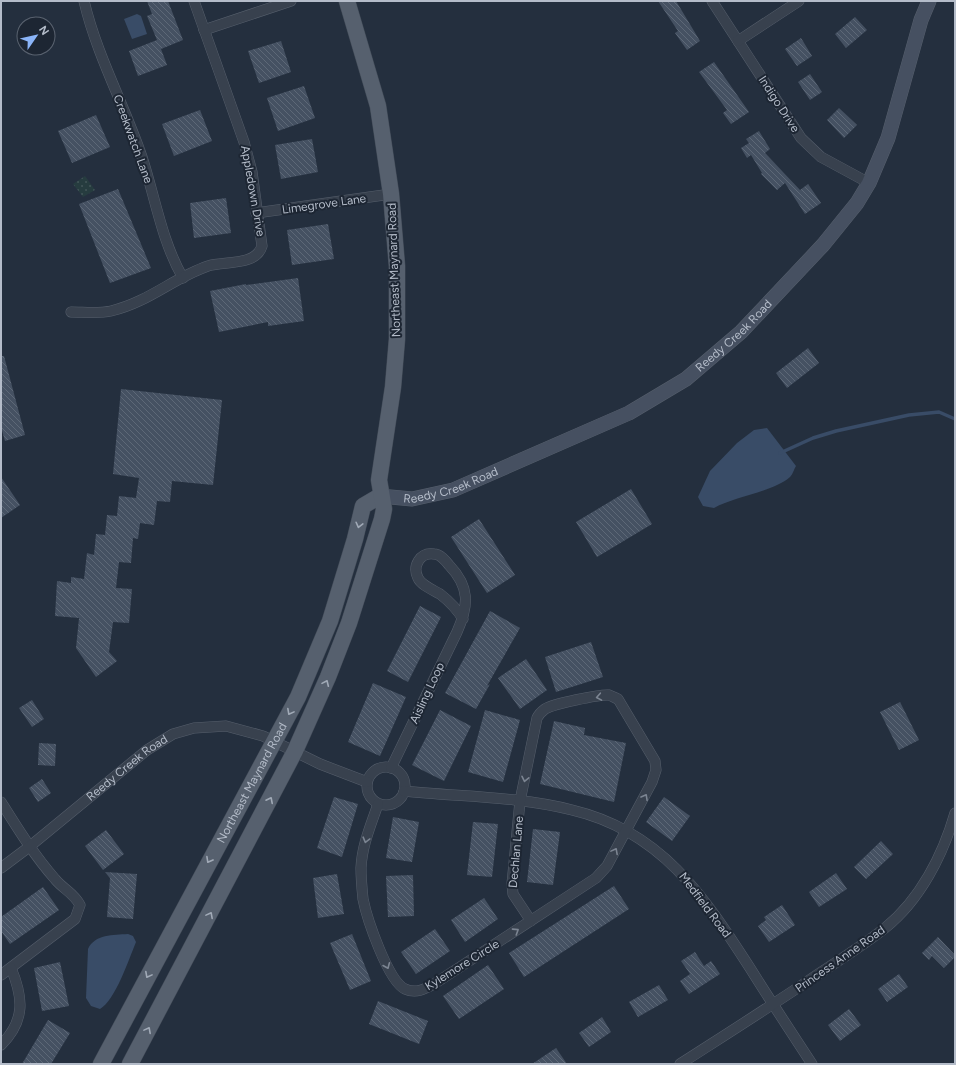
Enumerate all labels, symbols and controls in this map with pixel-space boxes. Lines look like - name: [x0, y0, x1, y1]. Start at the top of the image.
- north arrow: [16, 16, 56, 56]
- text: N: [36, 24, 52, 38]
- street label: Indigo Drive: [756, 73, 803, 135]
- street label: Creekwatch Lane: [110, 93, 156, 186]
- street label: Appledown Drive: [238, 144, 268, 238]
- street label: Limegrove Lane: [281, 191, 367, 217]
- street label: Northeast Maynard Road: [385, 203, 403, 337]
- street label: Reedy Creek Road: [693, 297, 775, 375]
- street label: Reedy Creek Road: [403, 464, 500, 506]
- one-way arrow: [355, 521, 363, 528]
- street label: Aisling Loop: [407, 660, 447, 726]
- one-way arrow: [321, 679, 329, 687]
- one-way arrow: [596, 692, 602, 700]
- one-way arrow: [287, 707, 294, 715]
- street label: Northeast Maynard Road: [214, 720, 290, 845]
- street label: Reedy Creek Road: [84, 732, 170, 804]
- one-way arrow: [521, 776, 529, 782]
- one-way arrow: [640, 793, 647, 801]
- one-way arrow: [265, 797, 273, 804]
- street label: Dechlan Lane: [506, 815, 526, 888]
- one-way arrow: [362, 837, 371, 844]
- one-way arrow: [610, 847, 618, 855]
- one-way arrow: [206, 856, 214, 863]
- street label: Medfield Road: [676, 870, 734, 940]
- one-way arrow: [205, 912, 212, 919]
- street label: Princess Anne Road: [792, 923, 888, 995]
- one-way arrow: [511, 929, 518, 936]
- street label: Kylemore Circle: [422, 936, 502, 993]
- one-way arrow: [383, 962, 391, 969]
- one-way arrow: [146, 971, 153, 978]
- one-way arrow: [144, 1026, 151, 1034]

